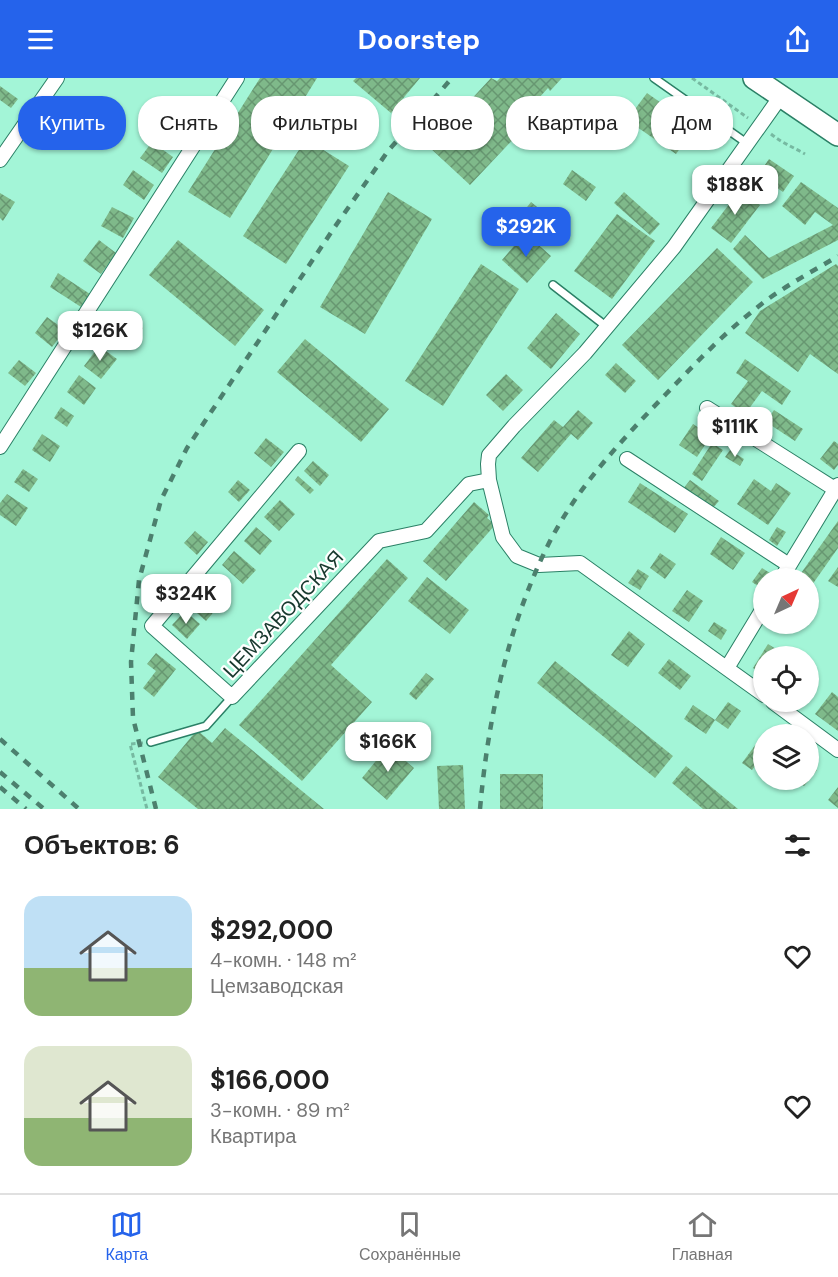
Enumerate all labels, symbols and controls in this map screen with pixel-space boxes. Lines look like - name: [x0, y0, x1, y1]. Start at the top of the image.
- text: Doorstep: [358, 22, 480, 57]
- icon: menu: [24, 23, 57, 56]
- icon: share: [781, 23, 814, 56]
- chip: Купить: [18, 96, 126, 150]
- chip: Снять: [138, 96, 239, 150]
- chip: Фильтры: [251, 96, 379, 150]
- chip: Новое: [391, 96, 494, 150]
- chip: Квартира: [506, 96, 639, 150]
- chip: Дом: [651, 96, 733, 150]
- pin: $188K: [693, 165, 777, 216]
- text: $188K: [706, 171, 764, 197]
- pin: $292K: [484, 207, 568, 258]
- text: $292K: [496, 213, 556, 239]
- pin: $126K: [58, 311, 142, 362]
- text: $126K: [72, 317, 128, 343]
- pin: $111K: [693, 407, 777, 458]
- text: $111K: [712, 413, 758, 439]
- street label: ЦЕМЗАВОДСКАЯ: [217, 545, 349, 683]
- north arrow: [753, 568, 819, 634]
- map controls: [753, 568, 819, 790]
- pin: $324K: [144, 574, 228, 625]
- text: $324K: [155, 580, 217, 606]
- button: locate: [753, 646, 819, 712]
- pin: $166K: [346, 722, 430, 773]
- button: layers: [753, 724, 819, 790]
- text: $166K: [359, 728, 417, 754]
- text: Объектов: 6: [24, 828, 180, 862]
- icon: filters: [781, 829, 814, 862]
- text: $292,000: [210, 913, 333, 947]
- icon: home: [72, 920, 144, 992]
- icon: heart: [781, 940, 814, 973]
- text: 4-комн. · 148 m²: [210, 947, 357, 973]
- text: Цемзаводская: [210, 973, 344, 999]
- text: $166,000: [210, 1063, 329, 1097]
- icon: home: [72, 1070, 144, 1142]
- icon: heart: [781, 1090, 814, 1123]
- text: 3-комн. · 89 m²: [210, 1097, 350, 1123]
- text: Квартира: [210, 1123, 296, 1149]
- tab: Карта: [105, 1208, 148, 1265]
- tab: Сохранённые: [359, 1208, 461, 1265]
- tab: Главная: [672, 1208, 733, 1265]

